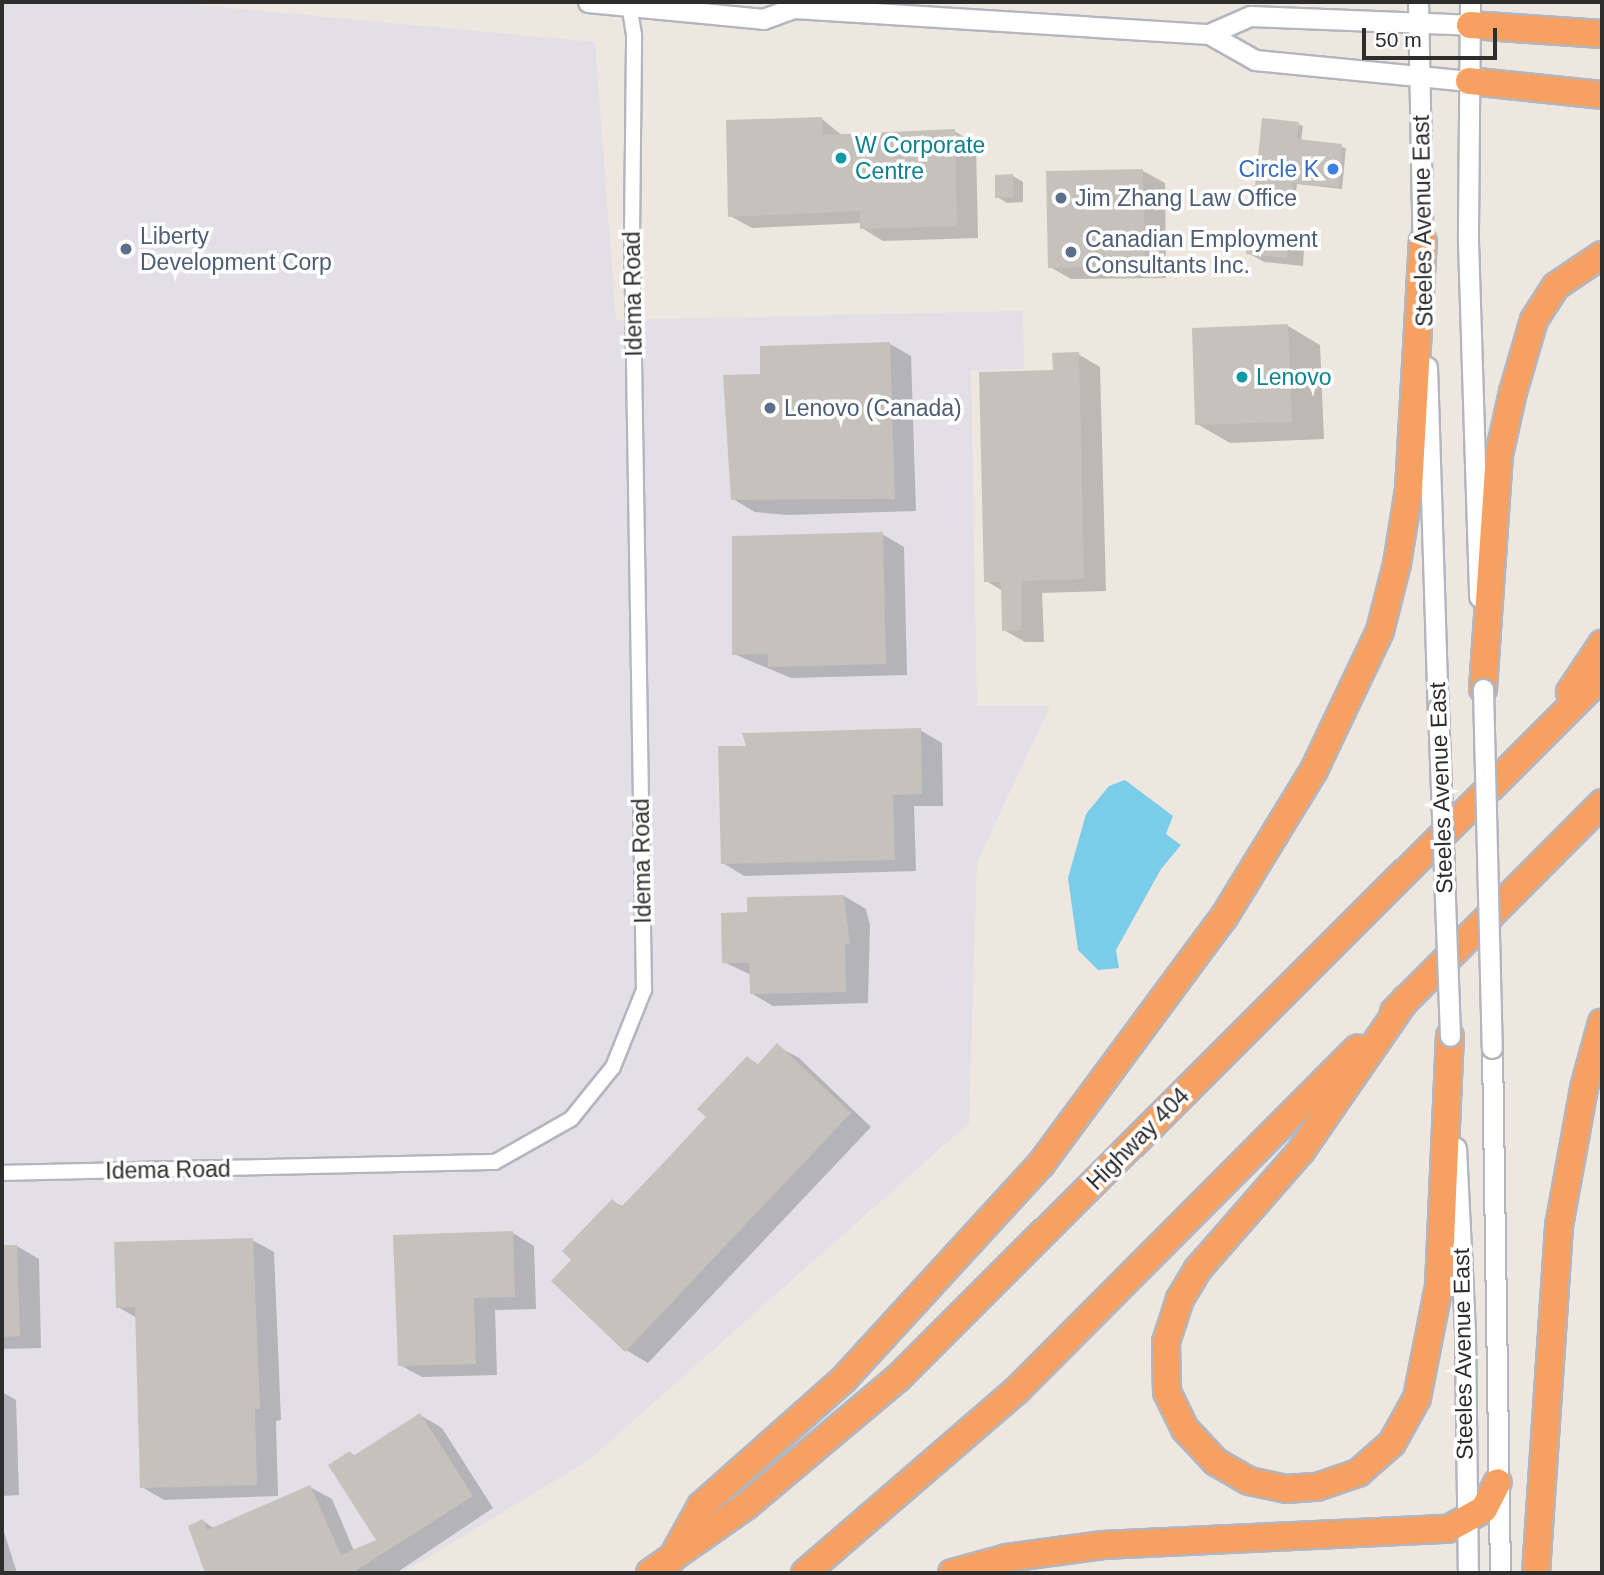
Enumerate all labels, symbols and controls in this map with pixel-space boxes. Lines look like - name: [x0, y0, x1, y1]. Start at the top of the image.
- scale bar: [1366, 14, 1501, 58]
- text: 50 m: [1375, 28, 1422, 51]
- street label: Steeles Avenue East: [1407, 114, 1439, 328]
- place label: W Corporate Centre: [855, 131, 985, 185]
- marker: W Corporate Centre: [833, 150, 849, 166]
- place label: Circle K: [1238, 155, 1319, 183]
- marker: Circle K: [1325, 161, 1341, 177]
- place label: Jim Zhang Law Office: [1075, 184, 1297, 212]
- marker: Jim Zhang Law Office: [1053, 190, 1069, 206]
- place label: Liberty Development Corp: [140, 222, 332, 276]
- place label: Canadian Employment Consultants Inc.: [1085, 225, 1318, 279]
- street label: Idema Road: [618, 231, 648, 357]
- marker: Liberty Development Corp: [118, 241, 134, 257]
- marker: Canadian Employment Consultants Inc.: [1063, 244, 1079, 260]
- place label: Lenovo: [1256, 363, 1331, 391]
- marker: Lenovo: [1234, 369, 1250, 385]
- place label: Lenovo (Canada): [784, 394, 962, 422]
- marker: Lenovo (Canada): [762, 400, 778, 416]
- street label: Steeles Avenue East: [1423, 681, 1459, 895]
- street label: Idema Road: [627, 798, 657, 924]
- street label: Highway 404: [1081, 1082, 1195, 1196]
- street label: Idema Road: [105, 1155, 231, 1185]
- street label: Steeles Avenue East: [1447, 1247, 1479, 1461]

